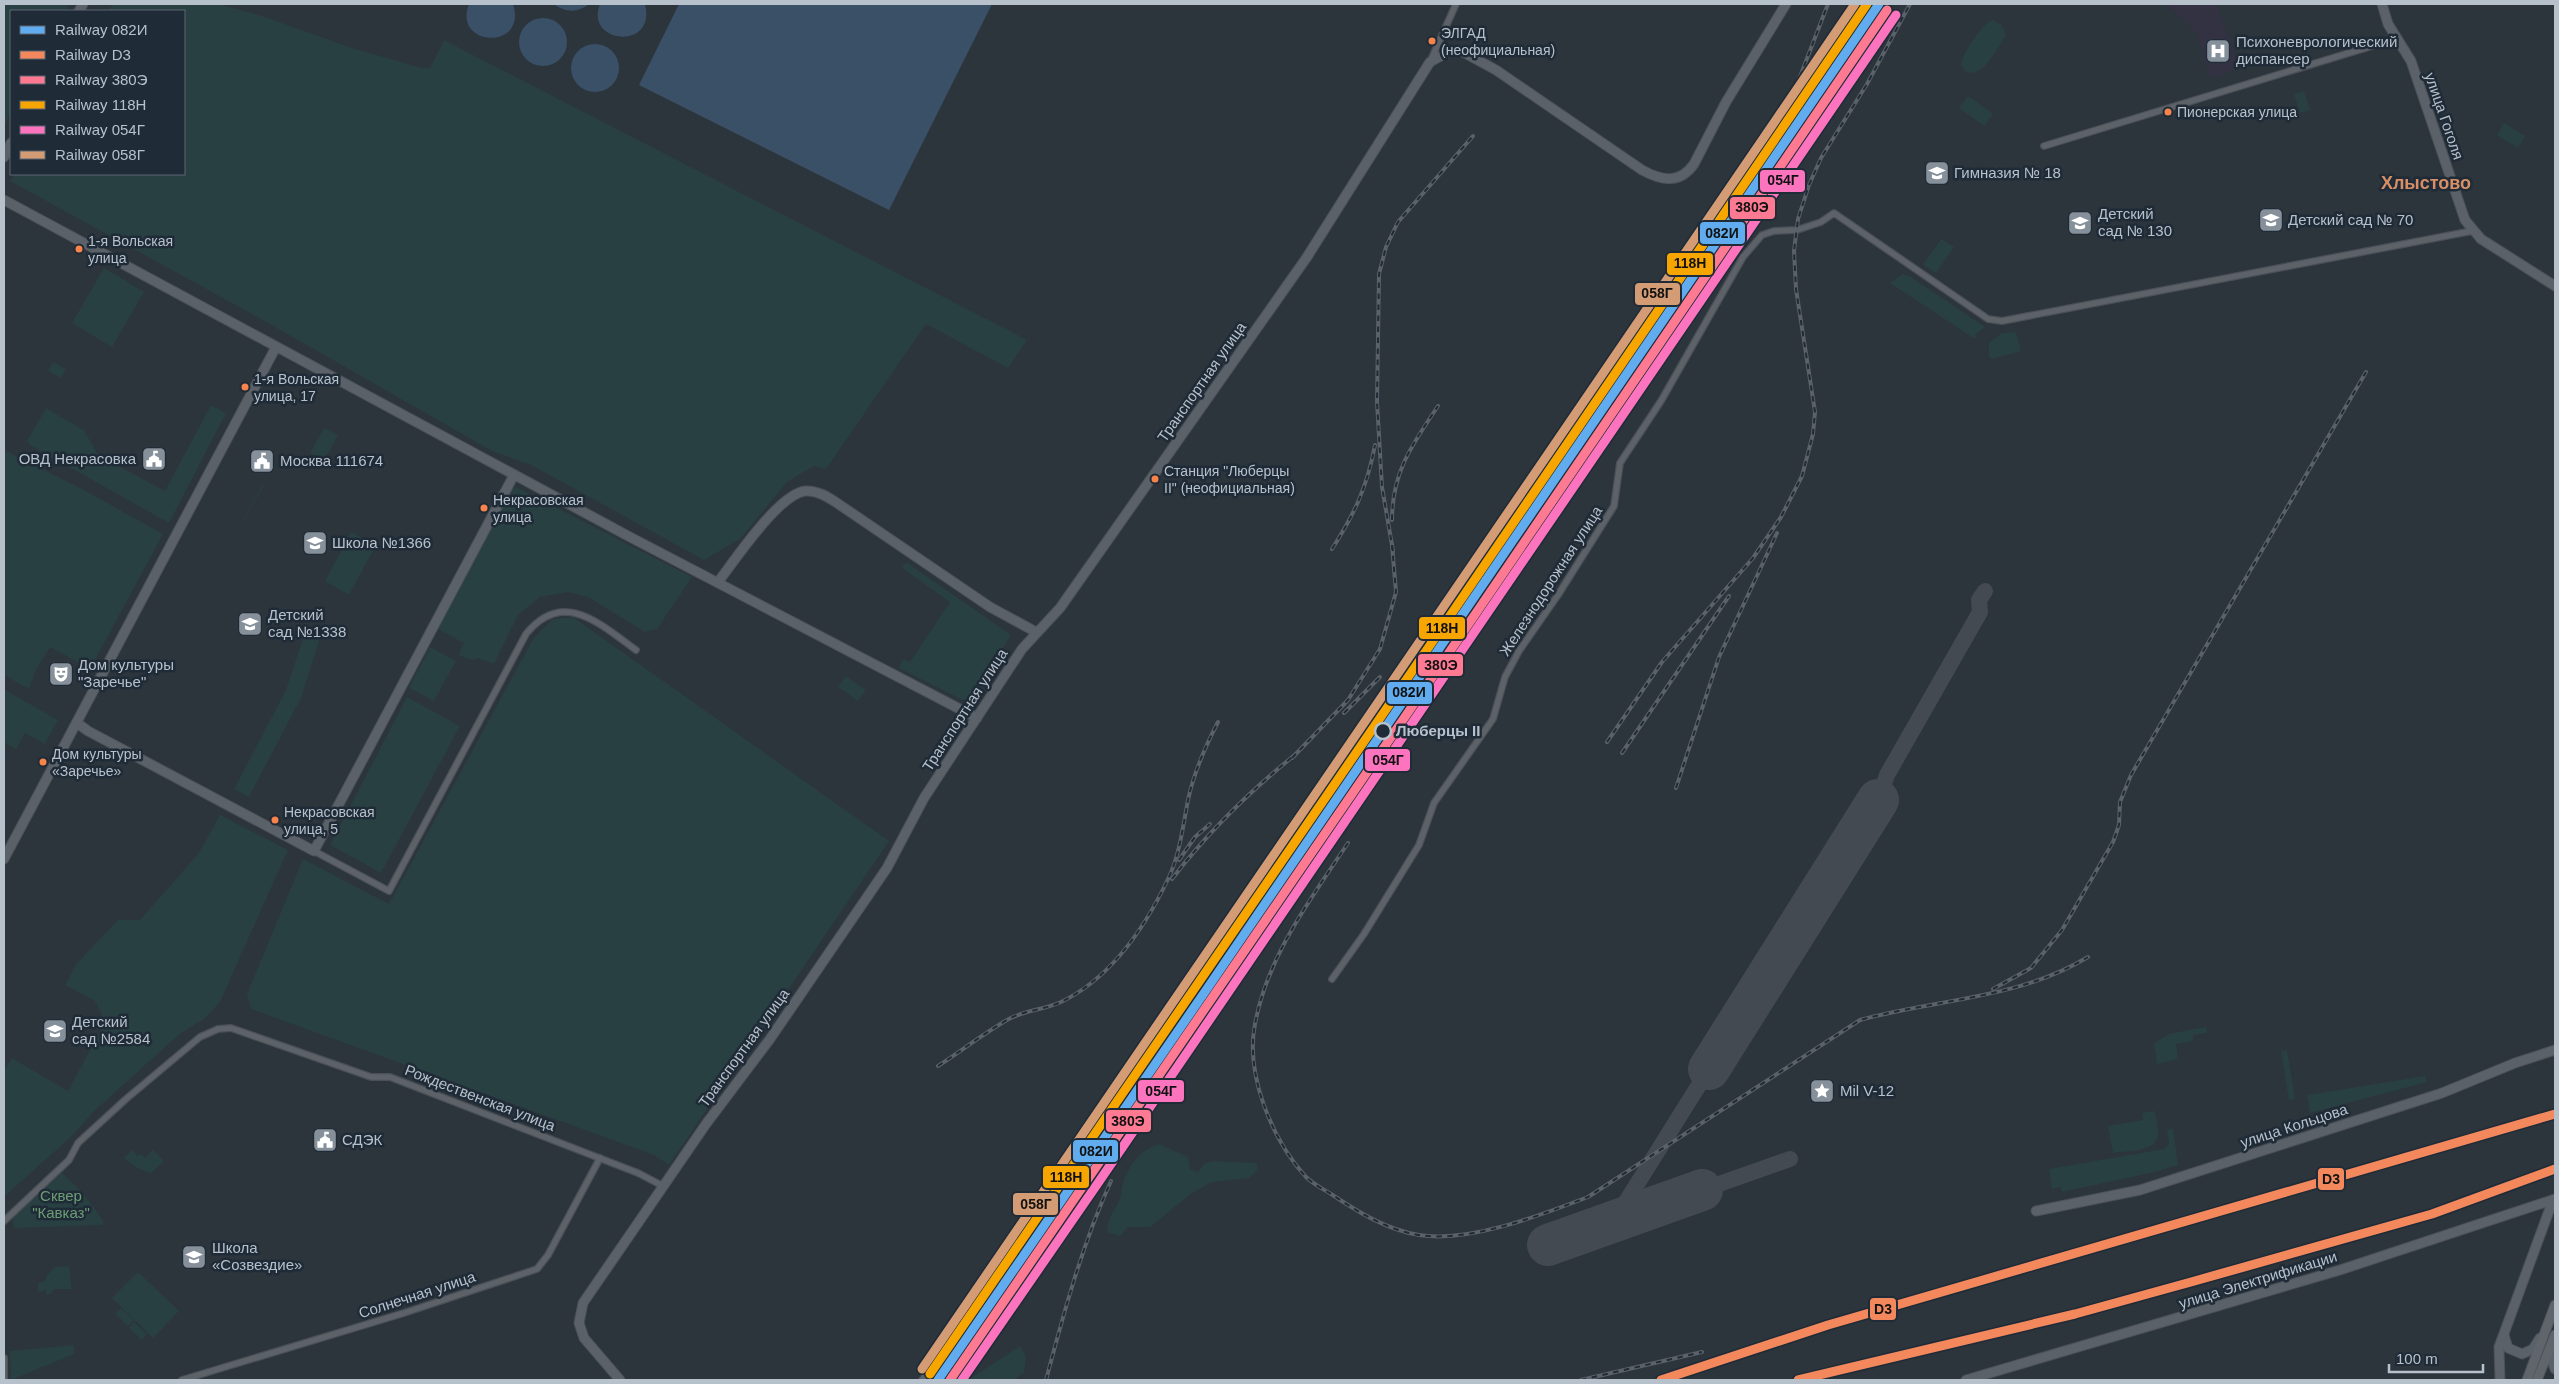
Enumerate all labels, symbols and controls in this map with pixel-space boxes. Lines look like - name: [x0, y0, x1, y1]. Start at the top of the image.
- legend: [10, 10, 185, 175]
- text: Railway 082И: [55, 21, 148, 38]
- place label: ЭЛГАД (неофициальная): [1441, 25, 1555, 58]
- place label: Психоневрологический диспансер: [2236, 33, 2397, 67]
- marker: ЭЛГАД (неофициальная): [1427, 36, 1437, 46]
- hospital icon: Психоневрологический диспансер: [2205, 38, 2231, 64]
- text: Railway D3: [55, 46, 131, 63]
- street label: улица Гоголя: [2422, 70, 2467, 162]
- text: Railway 380Э: [55, 71, 148, 88]
- text: Railway 118Н: [55, 96, 146, 113]
- place label: Пионерская улица: [2177, 104, 2297, 120]
- marker: Пионерская улица: [2163, 107, 2173, 117]
- text: Railway 054Г: [55, 121, 145, 138]
- text: Railway 058Г: [55, 146, 145, 163]
- school or university icon: Гимназия № 18: [1924, 160, 1950, 186]
- place label: Гимназия № 18: [1954, 164, 2061, 181]
- line badge: 054Г: [1759, 169, 1806, 193]
- text: 054Г: [1767, 172, 1799, 188]
- district label: Хлыстово: [2381, 173, 2471, 193]
- line badge: 380Э: [1729, 196, 1776, 220]
- text: 380Э: [1735, 199, 1769, 215]
- place label: Детский сад № 130: [2098, 205, 2172, 239]
- school or university icon: Детский сад № 70: [2258, 207, 2284, 233]
- school or university icon: Детский сад № 130: [2067, 210, 2093, 236]
- place label: Детский сад № 70: [2288, 211, 2413, 228]
- line badge: 082И: [1699, 221, 1746, 245]
- text: 082И: [1705, 225, 1739, 241]
- place label: 1-я Вольская улица: [88, 233, 173, 266]
- marker: 1-я Вольская улица: [74, 244, 84, 254]
- line badge: 118Н: [1666, 252, 1714, 276]
- text: 118Н: [1674, 255, 1706, 271]
- line badge: 058Г: [1634, 282, 1681, 306]
- text: 058Г: [1641, 285, 1673, 301]
- street label: Транспортная улица: [1154, 318, 1250, 445]
- place label: 1-я Вольская улица, 17: [254, 371, 339, 404]
- marker: 1-я Вольская улица, 17: [240, 382, 250, 392]
- public building icon: ОВД Некрасовка: [141, 446, 167, 472]
- public building icon: Москва 111674: [249, 448, 275, 474]
- place label: ОВД Некрасовка: [19, 450, 137, 467]
- place label: Москва 111674: [280, 452, 383, 469]
- place label: Станция "Люберцы II" (неофициальная): [1164, 463, 1295, 496]
- marker: Станция "Люберцы II" (неофициальная): [1150, 474, 1160, 484]
- place label: Некрасовская улица: [493, 492, 584, 525]
- street label: Железнодорожная улица: [1496, 502, 1606, 659]
- marker: Некрасовская улица: [479, 503, 489, 513]
- school or university icon: Школа №1366: [302, 530, 328, 556]
- place label: Школа №1366: [332, 534, 431, 551]
- place label: Детский сад №1338: [268, 606, 346, 640]
- school or university icon: Детский сад №1338: [237, 611, 263, 637]
- line badge: 118Н: [1418, 616, 1466, 640]
- text: 118Н: [1426, 620, 1458, 636]
- street label: Транспортная улица: [919, 645, 1011, 774]
- line badge: 380Э: [1417, 653, 1464, 677]
- place label: Дом культуры "Заречье": [78, 656, 174, 690]
- text: 380Э: [1424, 657, 1458, 673]
- theatre icon: Дом культуры "Заречье": [48, 661, 74, 687]
- line badge: 082И: [1386, 681, 1433, 705]
- text: 082И: [1392, 684, 1426, 700]
- marker: Люберцы II: [1374, 722, 1392, 740]
- place label: Люберцы II: [1396, 722, 1480, 739]
- place label: Дом культуры «Заречье»: [52, 746, 142, 779]
- line badge: 054Г: [1364, 748, 1411, 772]
- text: 054Г: [1372, 752, 1404, 768]
- marker: Дом культуры «Заречье»: [38, 757, 48, 767]
- place label: Некрасовская улица, 5: [284, 804, 375, 837]
- marker: Некрасовская улица, 5: [270, 815, 280, 825]
- street label: Транспортная улица: [695, 985, 793, 1110]
- place label: Детский сад №2584: [72, 1013, 150, 1047]
- school or university icon: Детский сад №2584: [42, 1018, 68, 1044]
- street label: Рождественская улица: [403, 1061, 558, 1134]
- place icon: Mil V-12: [1809, 1078, 1835, 1104]
- line badge: 054Г: [1137, 1079, 1185, 1103]
- place label: Mil V-12: [1840, 1082, 1894, 1099]
- text: 054Г: [1145, 1083, 1177, 1099]
- street label: улица Кольцова: [2238, 1100, 2350, 1151]
- line badge: 380Э: [1105, 1109, 1152, 1133]
- text: 380Э: [1111, 1113, 1145, 1129]
- public building icon: СДЭК: [312, 1127, 338, 1153]
- place label: СДЭК: [342, 1131, 382, 1148]
- line badge: 082И: [1072, 1139, 1119, 1163]
- text: 082И: [1079, 1143, 1113, 1159]
- line badge: 118Н: [1042, 1165, 1090, 1189]
- line badge: D3: [2317, 1167, 2345, 1191]
- text: 118Н: [1050, 1169, 1082, 1185]
- text: D3: [2322, 1171, 2340, 1187]
- park label: Сквер "Кавказ": [32, 1187, 90, 1221]
- line badge: 058Г: [1012, 1192, 1059, 1216]
- text: 058Г: [1020, 1196, 1052, 1212]
- place label: Школа «Созвездие»: [212, 1239, 302, 1273]
- school or university icon: Школа «Созвездие»: [181, 1244, 207, 1270]
- street label: улица Электрификации: [2177, 1247, 2339, 1312]
- street label: Солнечная улица: [356, 1267, 478, 1321]
- line badge: D3: [1869, 1297, 1897, 1321]
- text: D3: [1874, 1301, 1892, 1317]
- scale bar: [2389, 1342, 2483, 1374]
- text: 100 m: [2396, 1350, 2438, 1367]

